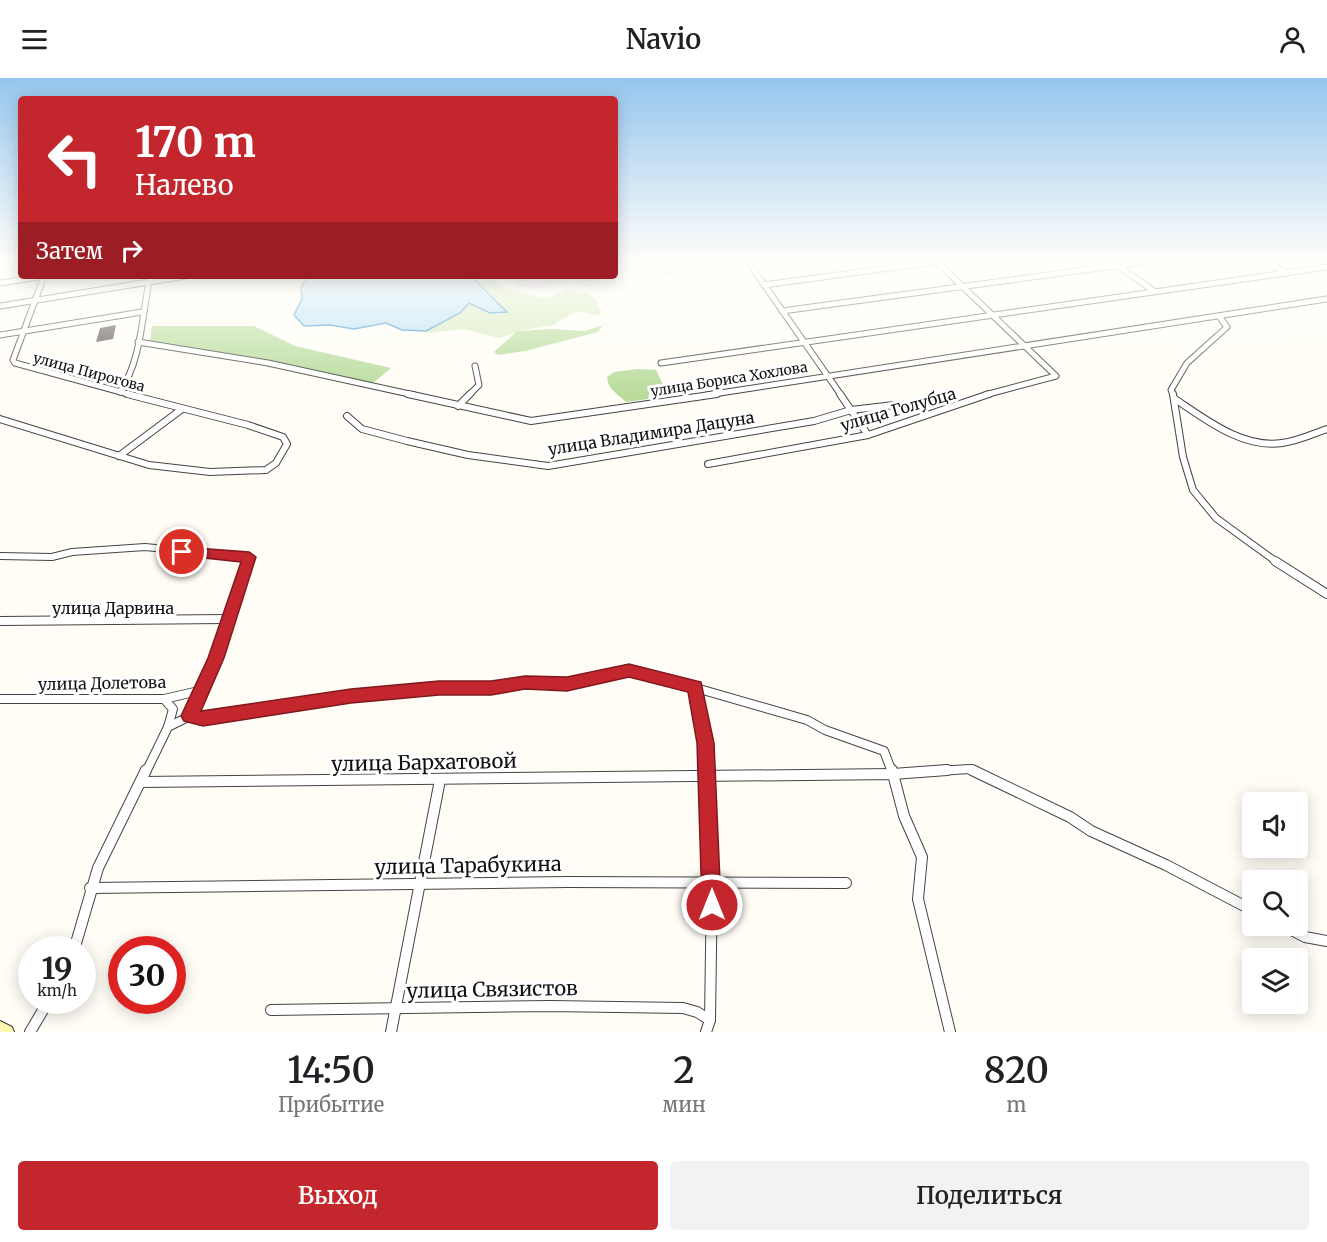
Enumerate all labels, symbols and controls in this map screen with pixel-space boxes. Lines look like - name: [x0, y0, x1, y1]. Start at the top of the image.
- text: Navio: [626, 22, 701, 56]
- icon: menu: [18, 23, 51, 56]
- icon: person: [1276, 23, 1309, 56]
- text: 170 m: [135, 116, 256, 168]
- icon: left: [36, 120, 114, 198]
- text: Налево: [135, 168, 233, 202]
- icon: right: [115, 234, 148, 267]
- text: Затем: [36, 237, 103, 265]
- street label: улица Пирогова: [31, 348, 147, 396]
- street label: улица Бориса Хохлова: [649, 358, 809, 400]
- street label: улица Голубца: [838, 383, 958, 435]
- street label: улица Владимира Дацуна: [546, 407, 756, 459]
- pin: [156, 526, 207, 577]
- icon: arrive: [165, 535, 198, 568]
- street label: улица Дарвина: [52, 598, 174, 618]
- street label: улица Долетова: [38, 672, 167, 694]
- street label: улица Бархатовой: [331, 748, 517, 776]
- map controls: [1242, 792, 1308, 1014]
- button: sound: [1242, 792, 1308, 858]
- street label: улица Тарабукина: [374, 851, 562, 879]
- button: search: [1242, 870, 1308, 936]
- position arrow: [680, 873, 744, 937]
- speed limit sign: 30: [108, 936, 186, 1014]
- button: layers: [1242, 948, 1308, 1014]
- text: 19: [41, 949, 73, 987]
- street label: улица Связистов: [406, 975, 578, 1003]
- text: km/h: [37, 981, 77, 1000]
- text: 14:50: [287, 1048, 375, 1093]
- text: 2: [673, 1048, 695, 1093]
- text: 820: [984, 1048, 1049, 1093]
- text: Прибытие: [278, 1092, 384, 1117]
- text: мин: [662, 1092, 706, 1117]
- text: m: [1006, 1092, 1026, 1117]
- button: Выход: [18, 1161, 658, 1230]
- button: Поделиться: [670, 1161, 1309, 1230]

